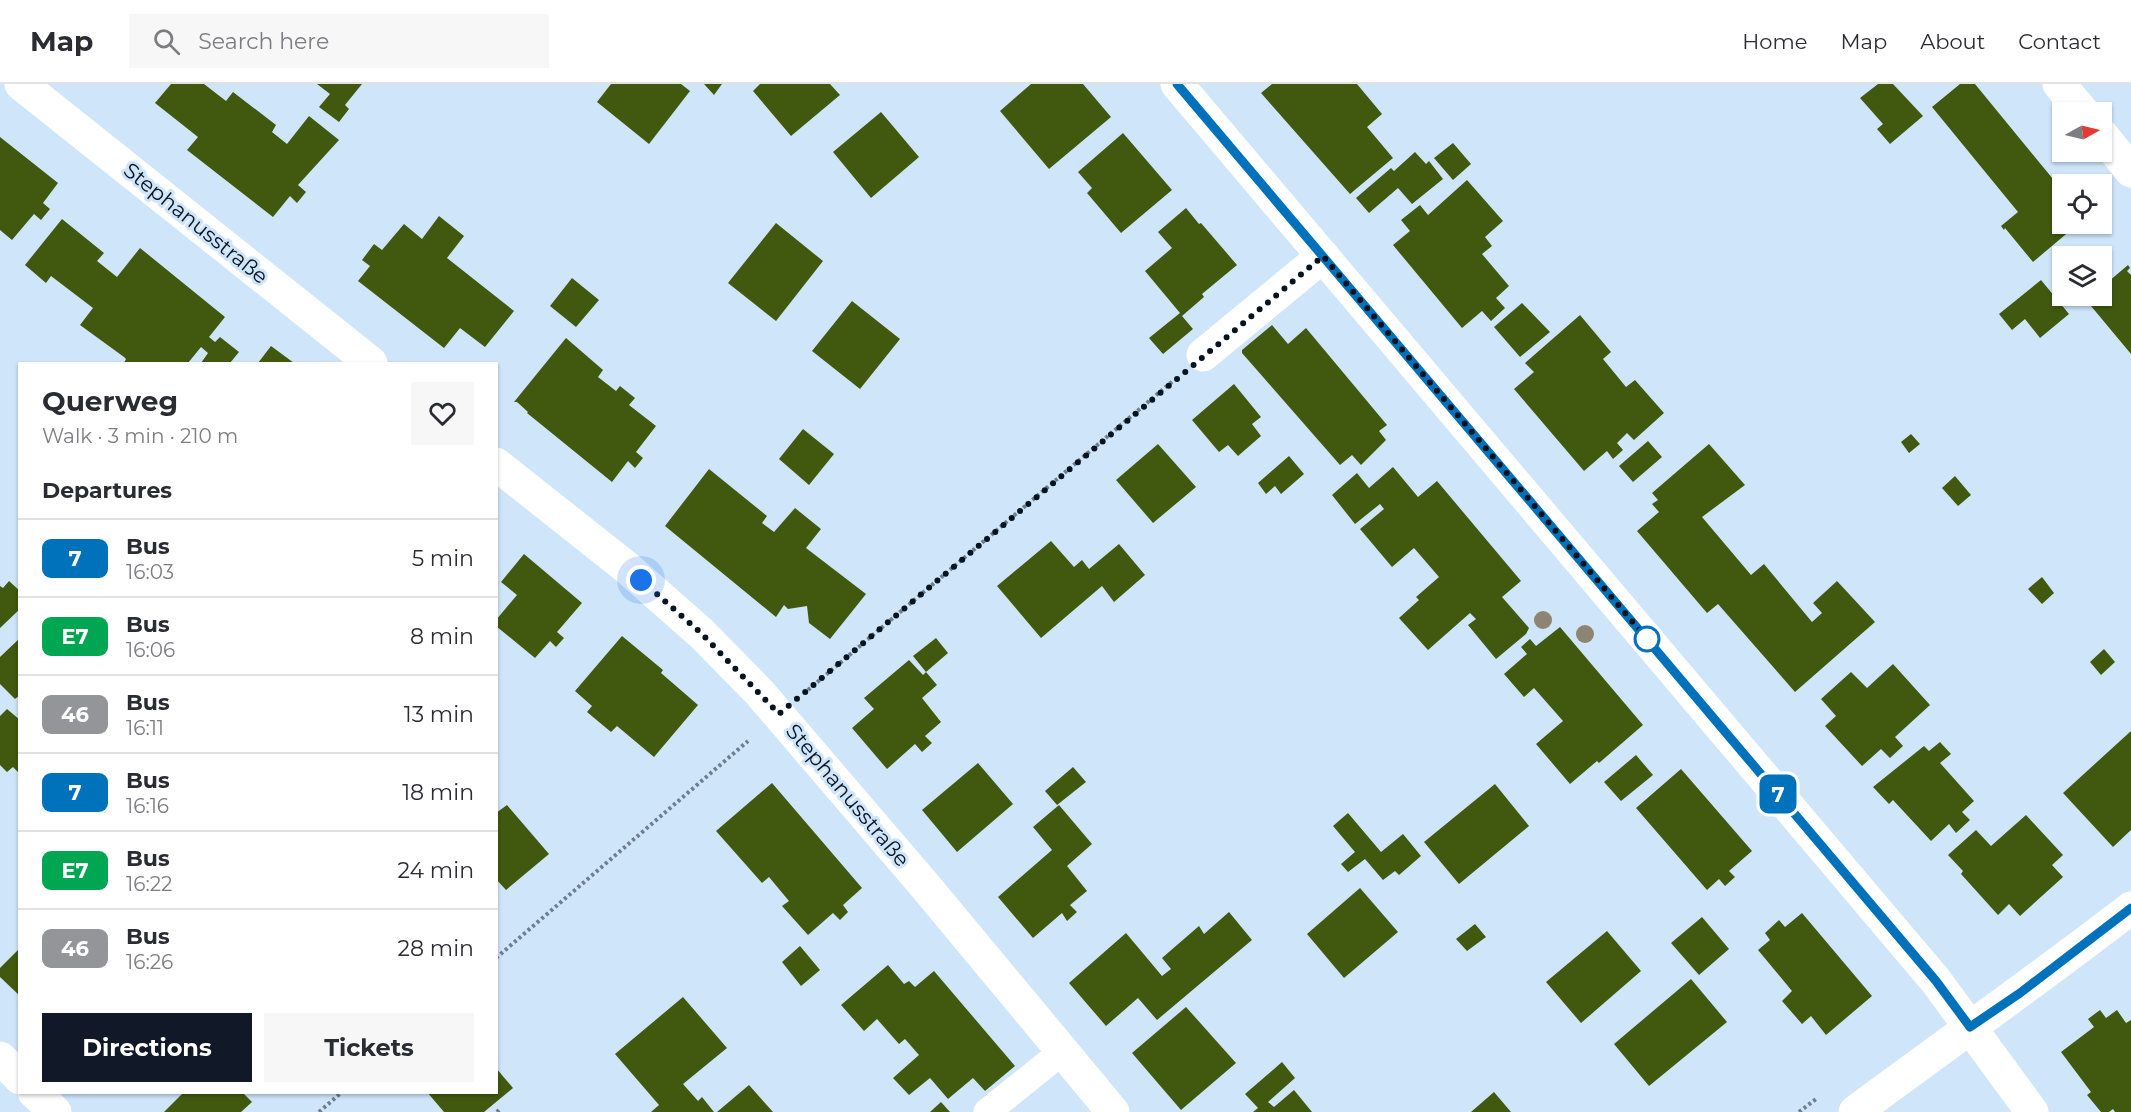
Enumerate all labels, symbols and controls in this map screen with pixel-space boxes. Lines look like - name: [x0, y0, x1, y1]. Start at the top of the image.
- search box: [129, 14, 549, 68]
- text: Map: [30, 24, 93, 58]
- icon: search: [150, 25, 183, 58]
- text: Search here: [198, 28, 329, 55]
- text: Home: [1742, 29, 1807, 54]
- text: Map: [1840, 29, 1887, 54]
- text: About: [1920, 29, 1985, 54]
- text: Contact: [2018, 29, 2101, 54]
- north arrow: [2052, 102, 2112, 162]
- map controls: [2052, 102, 2112, 306]
- street label: Stephanusstraße: [119, 157, 273, 289]
- button: locate: [2052, 174, 2112, 234]
- button: layers: [2052, 246, 2112, 306]
- button: heart: [411, 382, 474, 445]
- text: Querweg: [42, 384, 178, 418]
- text: Walk · 3 min · 210 m: [42, 424, 238, 448]
- text: Departures: [42, 477, 172, 504]
- text: Bus: [126, 533, 170, 560]
- text: 5 min: [412, 545, 474, 572]
- text: 7: [68, 546, 82, 571]
- text: 16:03: [126, 560, 174, 584]
- your location: [626, 565, 656, 595]
- text: Bus: [126, 611, 170, 638]
- text: 8 min: [410, 623, 474, 650]
- text: E7: [61, 624, 89, 649]
- unlabelled marker: [1634, 626, 1660, 652]
- text: 16:06: [126, 638, 175, 662]
- text: Bus: [126, 689, 170, 716]
- text: 13 min: [404, 701, 474, 728]
- text: 46: [61, 702, 89, 727]
- text: 16:11: [126, 716, 164, 740]
- street label: Stephanusstraße: [781, 719, 915, 871]
- text: Bus: [126, 767, 170, 794]
- line badge: 7: [1758, 774, 1798, 814]
- text: 18 min: [402, 779, 474, 806]
- text: 7: [68, 780, 82, 805]
- text: 7: [1771, 782, 1785, 807]
- text: 16:16: [126, 794, 169, 818]
- text: Bus: [126, 845, 170, 872]
- text: 24 min: [398, 857, 474, 884]
- text: E7: [61, 858, 89, 883]
- text: 16:22: [126, 872, 172, 896]
- text: Bus: [126, 923, 170, 950]
- text: 28 min: [398, 935, 474, 962]
- text: 46: [61, 936, 89, 961]
- text: 16:26: [126, 950, 173, 974]
- button: Directions: [42, 1013, 252, 1082]
- button: Tickets: [264, 1013, 474, 1082]

